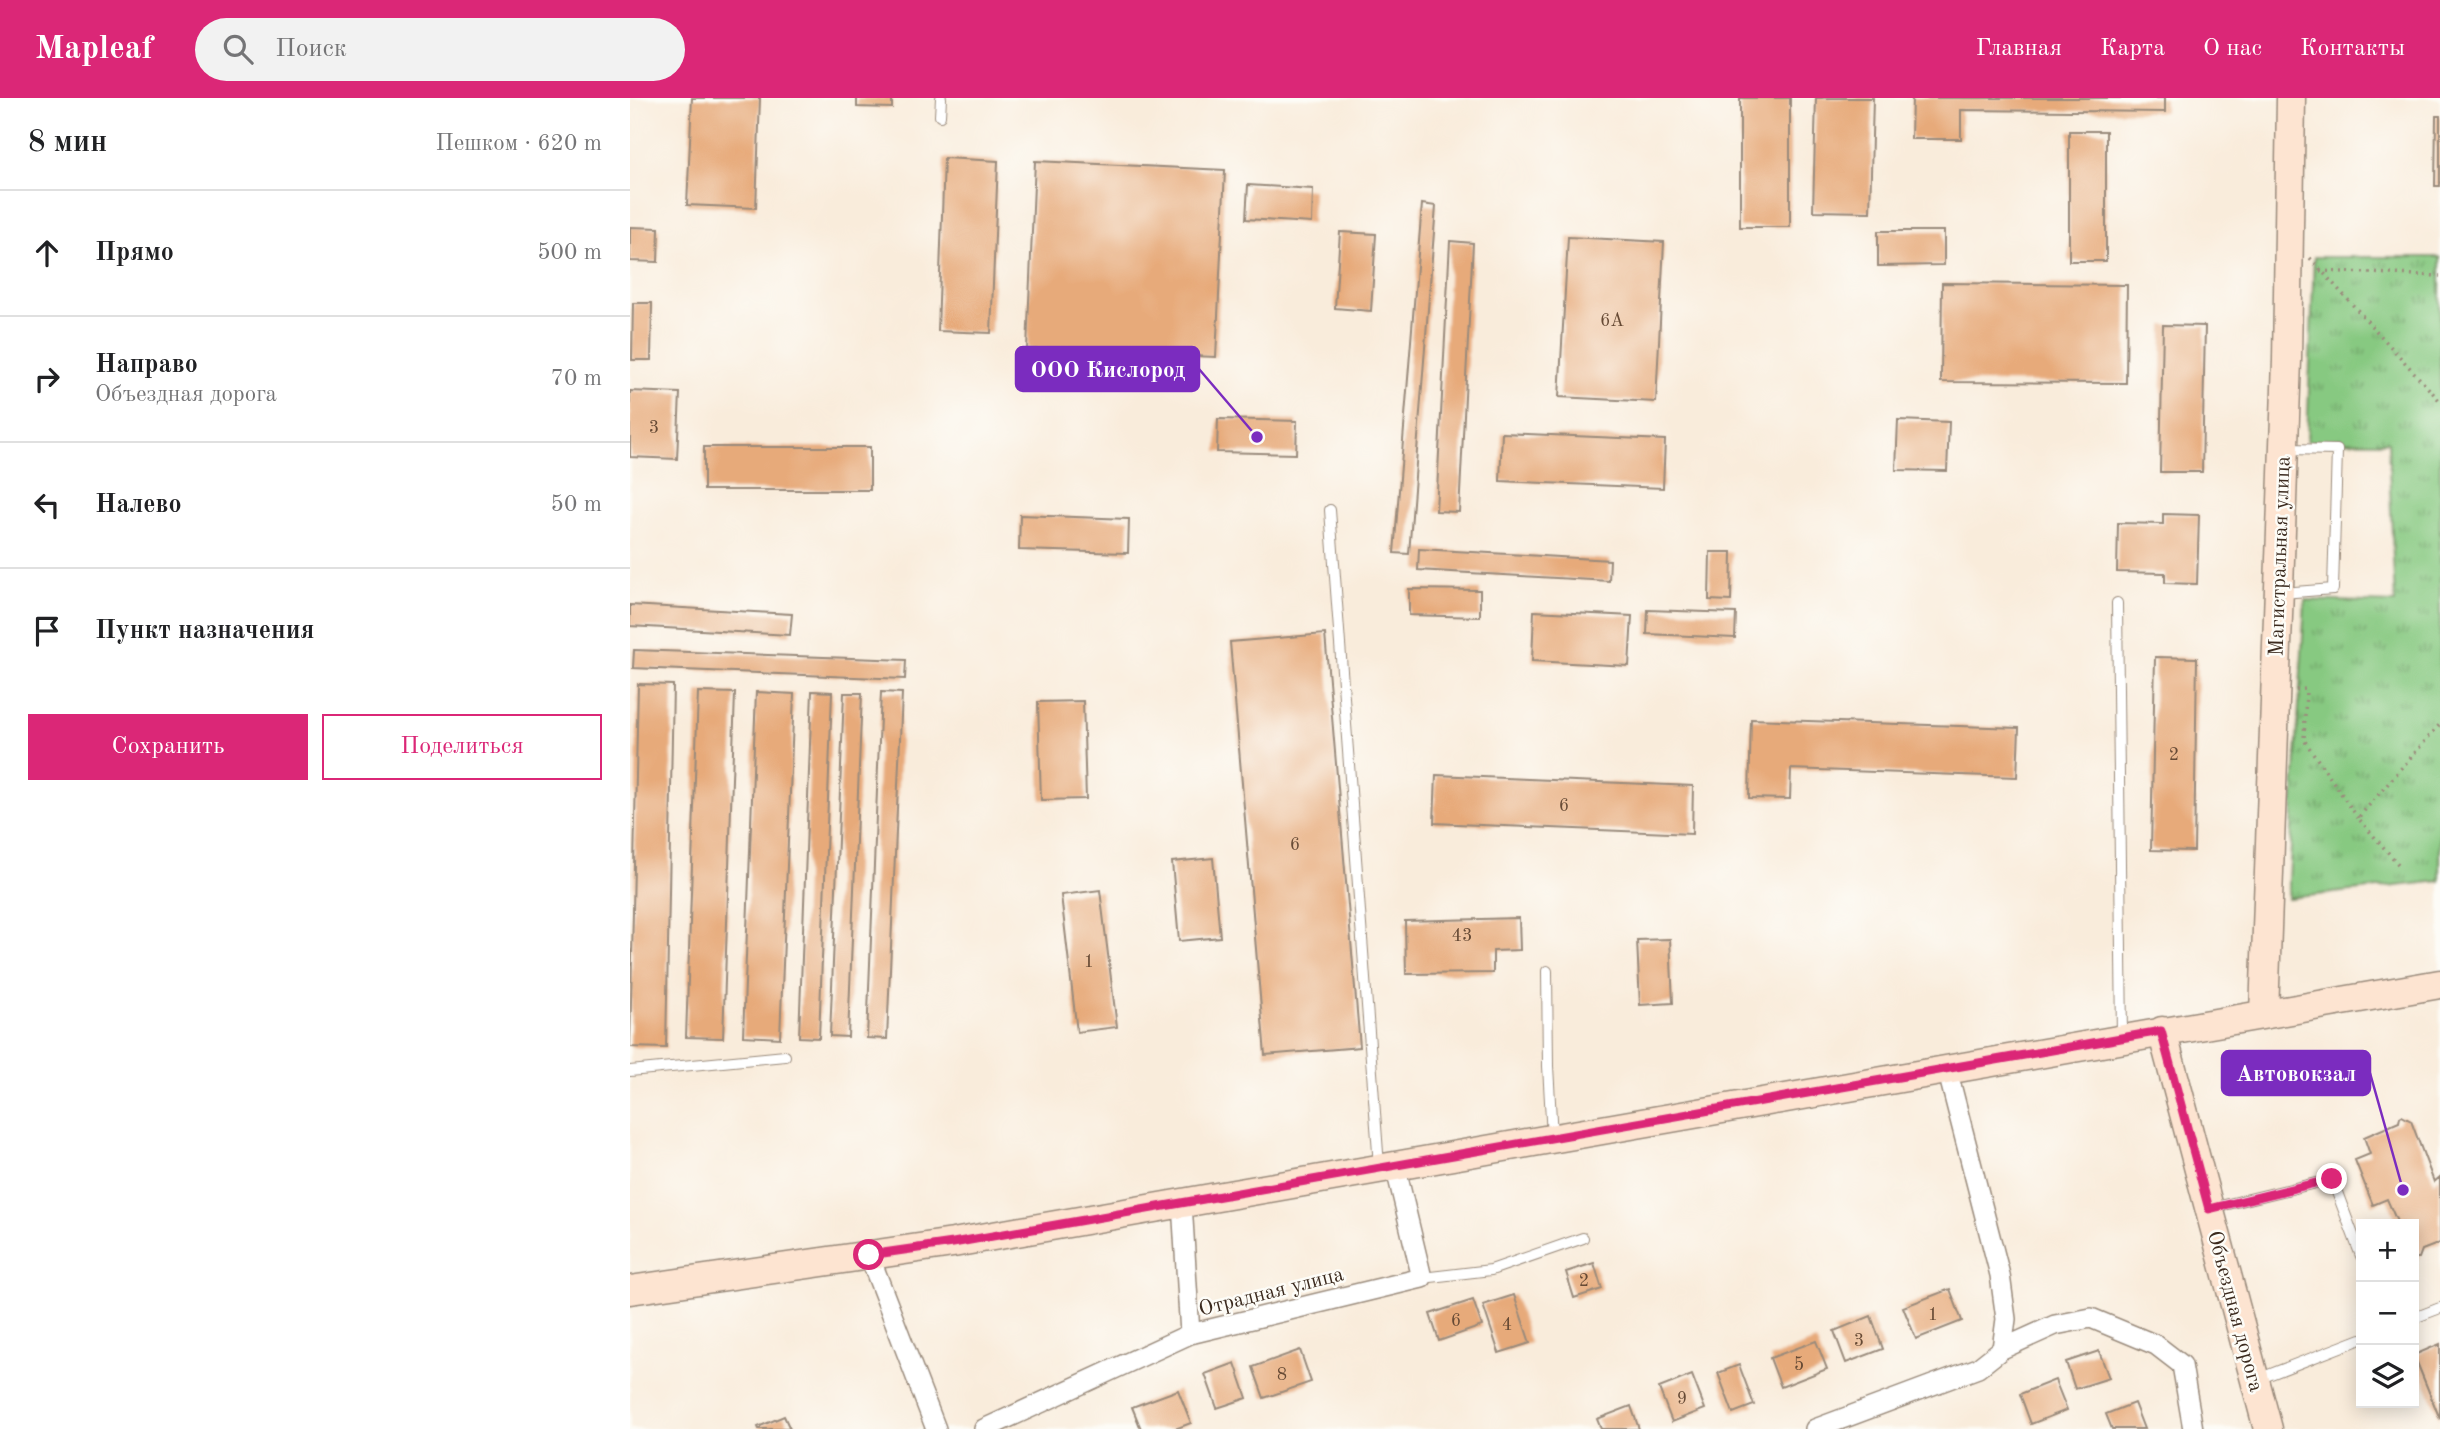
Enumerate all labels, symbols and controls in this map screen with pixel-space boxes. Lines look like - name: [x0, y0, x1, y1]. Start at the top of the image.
- search box: [195, 18, 685, 81]
- icon: search: [219, 30, 257, 68]
- text: Mapleaf: [35, 33, 153, 66]
- text: Поиск: [275, 36, 347, 62]
- text: Главная: [1976, 37, 2062, 61]
- text: Карта: [2100, 37, 2165, 61]
- text: О нас: [2203, 37, 2262, 61]
- text: Контакты: [2300, 37, 2405, 61]
- text: 8 мин: [28, 128, 107, 158]
- text: Пешком · 620 m: [436, 132, 602, 155]
- icon: ahead: [28, 234, 66, 272]
- text: Прямо: [95, 240, 174, 266]
- text: 500 m: [537, 241, 602, 264]
- house number: 6А: [1600, 312, 1624, 330]
- callout: ООО Кислород: [1016, 347, 1199, 391]
- text: Направо: [95, 352, 198, 378]
- text: ООО Кислород: [1030, 359, 1186, 382]
- icon: right: [28, 360, 66, 398]
- text: 70 m: [551, 367, 602, 390]
- text: Объездная дорога: [95, 383, 277, 406]
- house number: 3: [649, 419, 659, 437]
- street label: Магистральная улица: [2267, 456, 2294, 657]
- icon: left: [28, 486, 66, 524]
- text: Налево: [95, 492, 182, 518]
- text: 50 m: [551, 493, 602, 516]
- icon: arrive: [28, 612, 66, 650]
- text: Пункт назначения: [95, 618, 314, 644]
- button: Сохранить: [28, 714, 308, 780]
- button: Поделиться: [322, 714, 602, 780]
- house number: 2: [2169, 746, 2179, 764]
- house number: 6: [1559, 797, 1569, 815]
- house number: 6: [1290, 836, 1300, 854]
- house number: 43: [1452, 927, 1472, 945]
- house number: 1: [1084, 953, 1094, 971]
- callout: Автовокзал: [2222, 1051, 2370, 1095]
- text: Автовокзал: [2236, 1063, 2356, 1086]
- route end: [2316, 1163, 2347, 1194]
- map controls: [2356, 1219, 2419, 1408]
- button: +: [2356, 1219, 2419, 1282]
- street label: Объездная дорога: [2203, 1229, 2266, 1394]
- route start: [853, 1239, 884, 1270]
- street label: Отрадная улица: [1197, 1264, 1346, 1321]
- house number: 2: [1579, 1272, 1589, 1290]
- button: −: [2356, 1282, 2419, 1345]
- house number: 1: [1928, 1306, 1938, 1324]
- house number: 6: [1451, 1312, 1461, 1330]
- house number: 4: [1502, 1316, 1512, 1334]
- house number: 3: [1854, 1332, 1864, 1350]
- button: layers: [2356, 1345, 2419, 1408]
- house number: 5: [1794, 1356, 1804, 1374]
- house number: 8: [1277, 1366, 1287, 1384]
- house number: 9: [1677, 1390, 1687, 1408]

